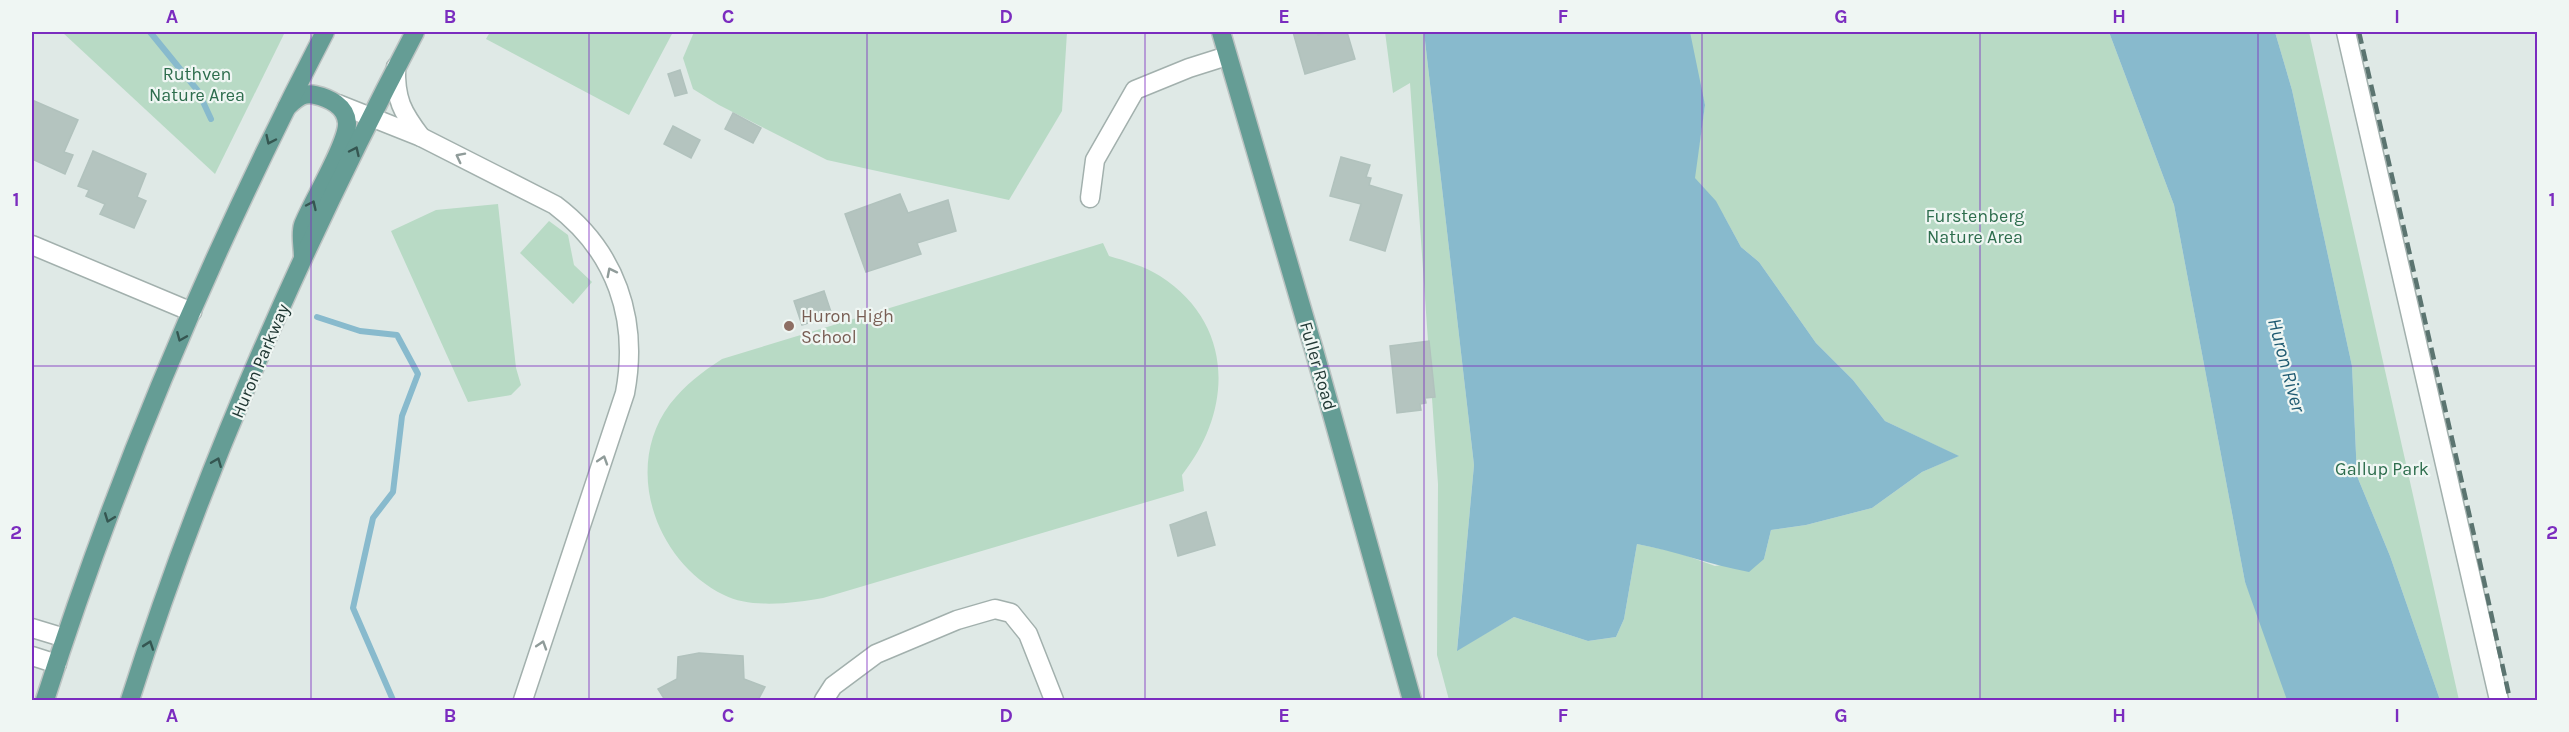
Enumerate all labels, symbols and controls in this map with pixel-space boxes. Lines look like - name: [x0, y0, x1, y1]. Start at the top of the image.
- text: A: [166, 5, 179, 28]
- text: B: [444, 5, 456, 28]
- text: C: [722, 5, 734, 28]
- text: D: [999, 5, 1013, 28]
- text: E: [1278, 5, 1290, 28]
- text: F: [1558, 5, 1569, 28]
- text: G: [1834, 5, 1848, 28]
- text: H: [2112, 5, 2126, 28]
- text: I: [2394, 5, 2400, 28]
- park label: Ruthven Nature Area: [149, 63, 245, 106]
- one-way arrow: [266, 134, 278, 145]
- one-way arrow: [347, 147, 359, 158]
- one-way arrow: [455, 152, 466, 164]
- text: 1: [12, 188, 20, 211]
- text: 1: [2548, 188, 2556, 211]
- one-way arrow: [305, 201, 317, 212]
- park label: Furstenberg Nature Area: [1925, 205, 2025, 248]
- one-way arrow: [607, 268, 618, 278]
- street label: Huron Parkway: [226, 300, 294, 422]
- place label: Huron High School: [801, 305, 894, 348]
- water label: Huron River: [2263, 316, 2310, 416]
- marker: Huron High School: [782, 319, 796, 333]
- street label: Fuller Road: [1295, 319, 1341, 413]
- one-way arrow: [176, 331, 188, 342]
- one-way arrow: [596, 455, 608, 466]
- one-way arrow: [210, 458, 222, 469]
- park label: Gallup Park: [2335, 458, 2429, 480]
- one-way arrow: [104, 512, 116, 523]
- text: 2: [10, 521, 22, 544]
- text: 2: [2546, 521, 2558, 544]
- one-way arrow: [142, 640, 155, 651]
- one-way arrow: [534, 640, 547, 651]
- text: A: [166, 704, 179, 727]
- text: B: [444, 704, 456, 727]
- text: C: [722, 704, 734, 727]
- text: D: [999, 704, 1013, 727]
- text: E: [1278, 704, 1290, 727]
- text: F: [1558, 704, 1569, 727]
- text: G: [1834, 704, 1848, 727]
- text: H: [2112, 704, 2126, 727]
- text: I: [2394, 704, 2400, 727]

